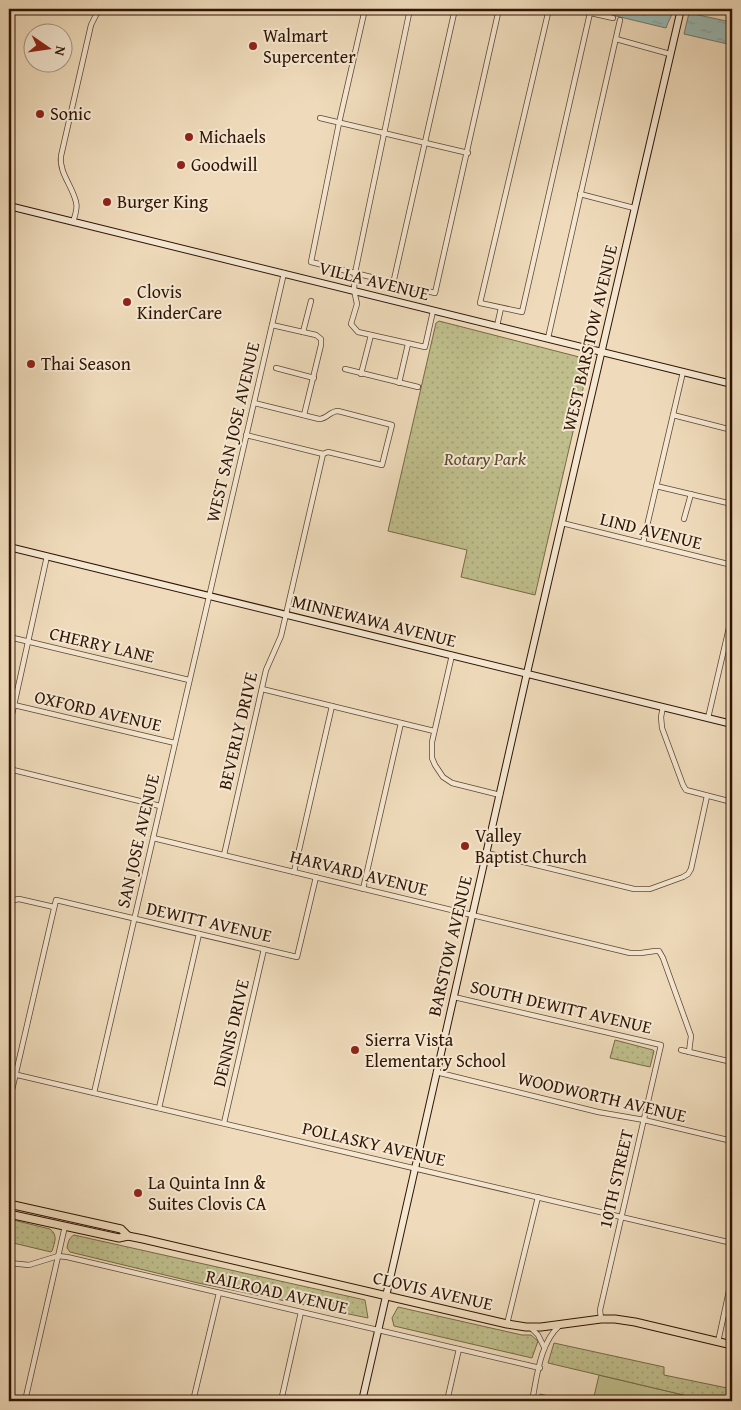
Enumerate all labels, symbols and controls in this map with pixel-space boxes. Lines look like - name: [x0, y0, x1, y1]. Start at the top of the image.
- north arrow: [22, 22, 72, 72]
- place label: Walmart Supercenter: [263, 22, 356, 70]
- marker: Walmart Supercenter: [247, 40, 259, 52]
- text: N: [50, 44, 71, 58]
- place label: Sonic: [50, 100, 91, 127]
- marker: Sonic: [34, 108, 46, 120]
- place label: Michaels: [199, 123, 266, 150]
- marker: Michaels: [183, 131, 195, 143]
- place label: Goodwill: [191, 151, 258, 178]
- marker: Goodwill: [175, 159, 187, 171]
- place label: Burger King: [117, 188, 208, 215]
- marker: Burger King: [101, 196, 113, 208]
- street label: WEST BARSTOW AVENUE: [555, 242, 624, 434]
- street label: VILLA AVENUE: [316, 254, 432, 307]
- place label: Clovis KinderCare: [137, 278, 222, 326]
- marker: Clovis KinderCare: [121, 296, 133, 308]
- street label: WEST SAN JOSE AVENUE: [199, 339, 266, 525]
- place label: Thai Season: [41, 350, 131, 377]
- marker: Thai Season: [25, 358, 37, 370]
- park label: Rotary Park: [443, 445, 527, 472]
- street label: LIND AVENUE: [597, 505, 705, 556]
- street label: MINNEWAWA AVENUE: [289, 587, 459, 654]
- street label: CHERRY LANE: [47, 619, 157, 670]
- street label: BEVERLY DRIVE: [211, 669, 264, 793]
- street label: OXFORD AVENUE: [32, 683, 164, 738]
- street label: SAN JOSE AVENUE: [109, 771, 166, 911]
- place label: Valley Baptist Church: [475, 822, 587, 870]
- marker: Valley Baptist Church: [459, 840, 471, 852]
- street label: HARVARD AVENUE: [287, 842, 431, 903]
- street label: BARSTOW AVENUE: [420, 873, 479, 1019]
- street label: DEWITT AVENUE: [144, 894, 275, 949]
- street label: SOUTH DEWITT AVENUE: [468, 972, 655, 1041]
- street label: DENNIS DRIVE: [205, 976, 256, 1089]
- place label: Sierra Vista Elementary School: [365, 1026, 506, 1074]
- marker: Sierra Vista Elementary School: [349, 1044, 361, 1056]
- street label: WOODWORTH AVENUE: [515, 1064, 689, 1129]
- street label: POLLASKY AVENUE: [300, 1114, 448, 1173]
- street label: 10TH STREET: [591, 1127, 640, 1231]
- place label: La Quinta Inn & Suites Clovis CA: [148, 1169, 267, 1217]
- marker: La Quinta Inn & Suites Clovis CA: [132, 1187, 144, 1199]
- street label: RAILROAD AVENUE: [203, 1262, 351, 1321]
- street label: CLOVIS AVENUE: [371, 1264, 496, 1317]

